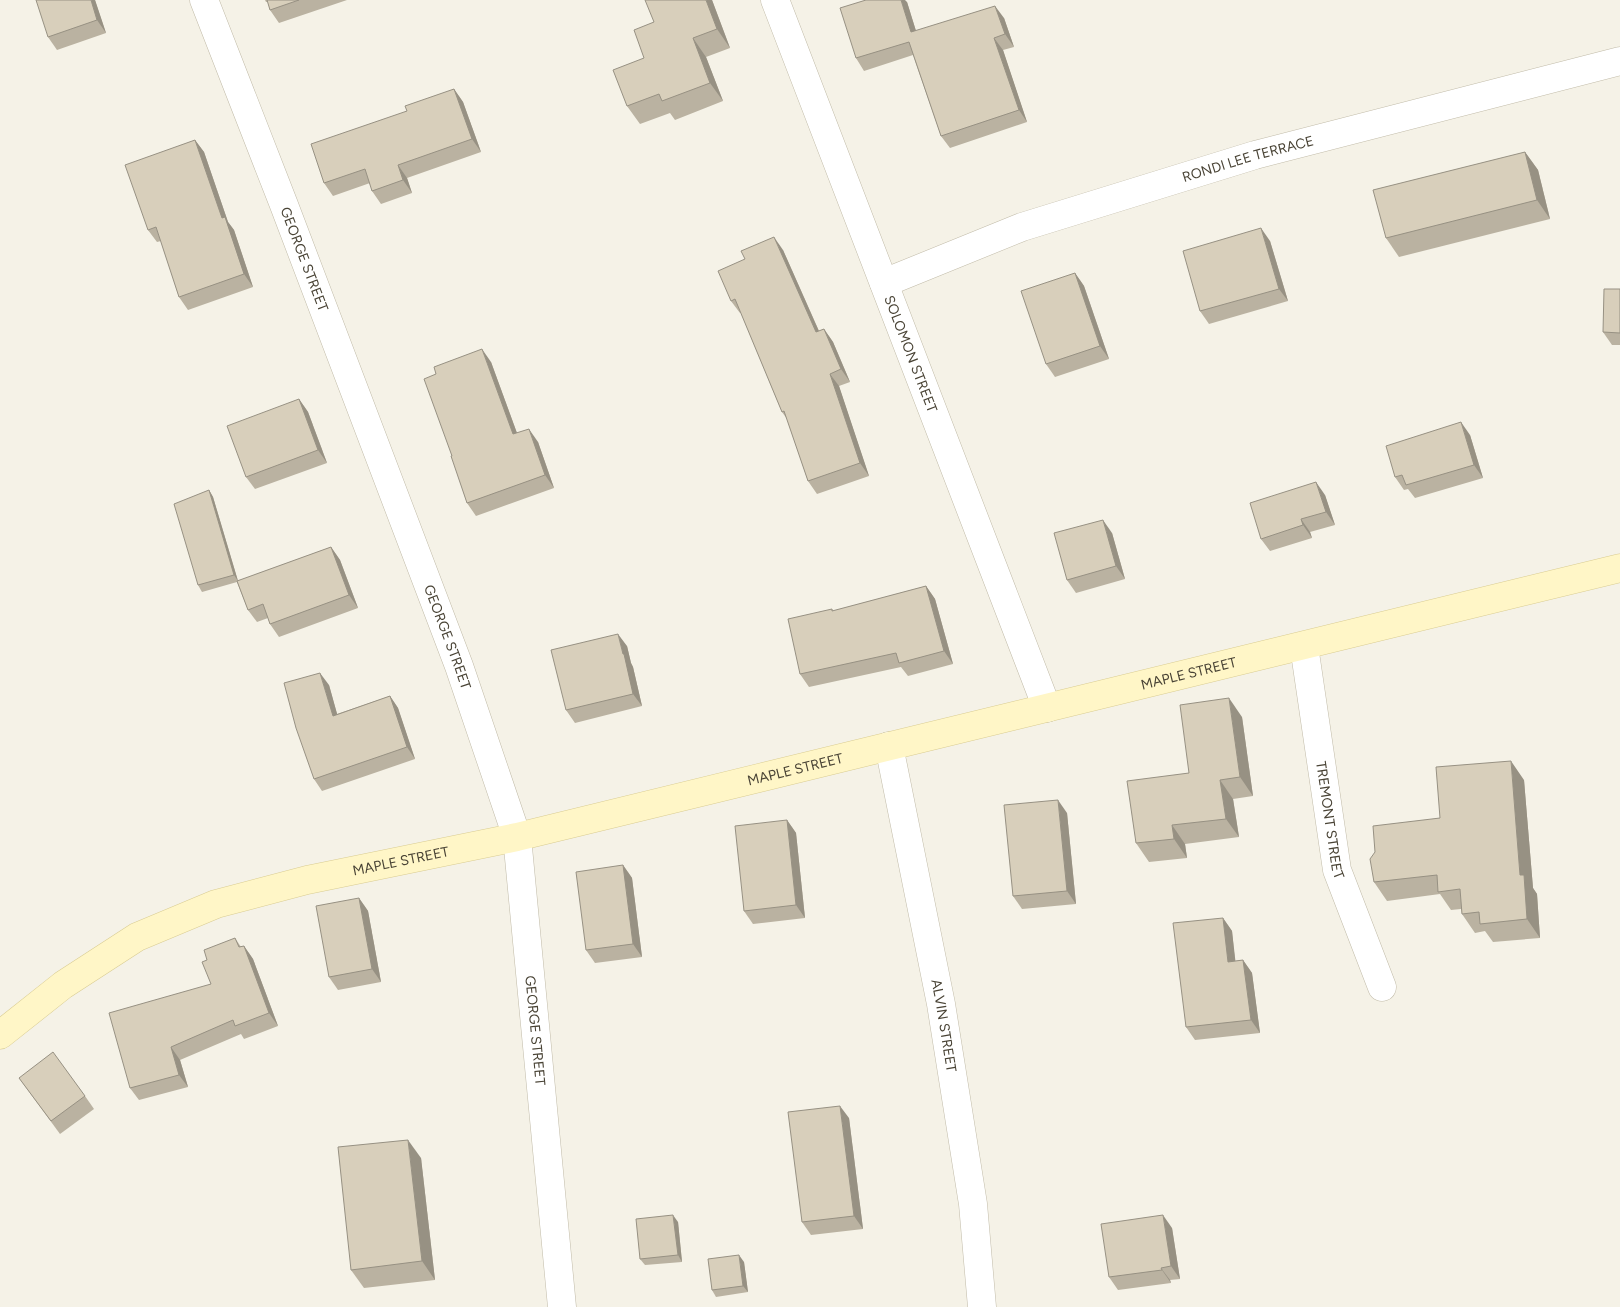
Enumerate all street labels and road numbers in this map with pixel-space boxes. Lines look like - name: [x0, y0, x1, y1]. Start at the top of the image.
- street label: RONDI LEE TERRACE: [1180, 132, 1315, 185]
- street label: GEORGE STREET: [277, 205, 332, 314]
- street label: SOLOMON STREET: [881, 293, 941, 415]
- street label: GEORGE STREET: [420, 582, 475, 692]
- street label: MAPLE STREET: [1139, 653, 1238, 693]
- street label: MAPLE STREET: [746, 749, 845, 789]
- street label: TREMONT STREET: [1313, 760, 1348, 882]
- street label: MAPLE STREET: [351, 843, 451, 879]
- street label: GEORGE STREET: [522, 975, 549, 1086]
- street label: ALVIN STREET: [928, 978, 960, 1074]

